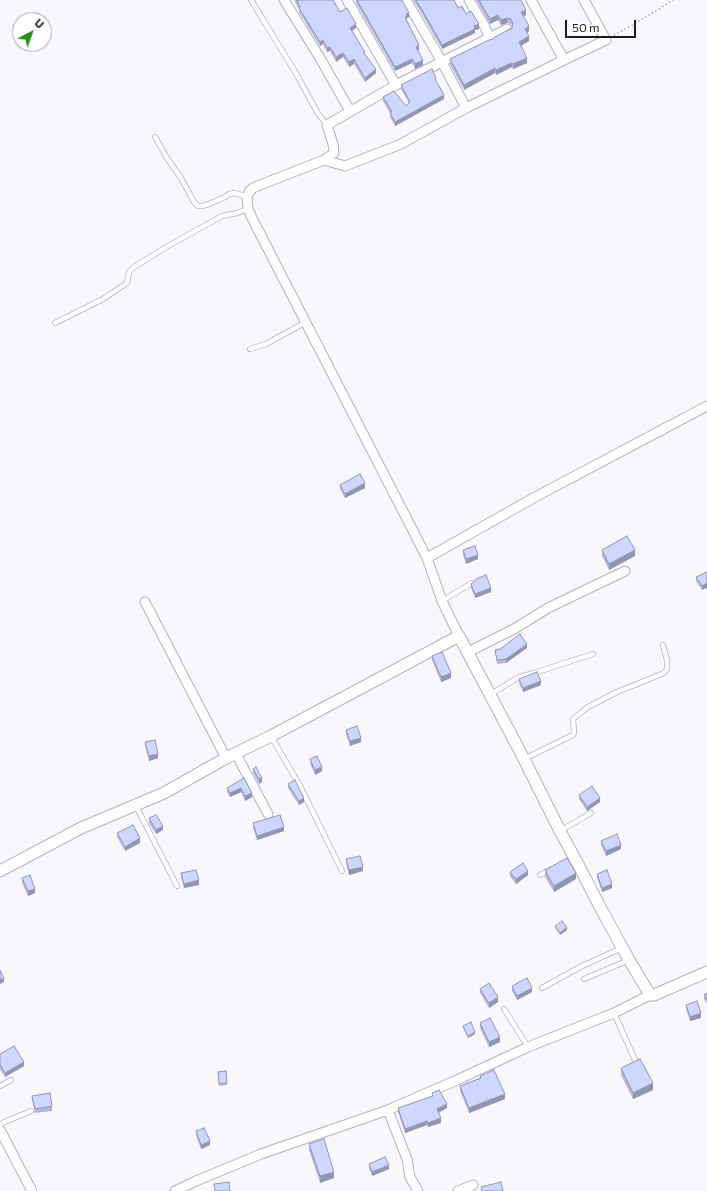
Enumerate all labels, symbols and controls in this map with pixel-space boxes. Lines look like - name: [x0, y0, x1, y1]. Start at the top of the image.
- north arrow: [12, 12, 52, 52]
- scale bar: [567, 12, 638, 38]
- text: U: [32, 16, 47, 31]
- text: 50 m: [572, 20, 600, 34]

